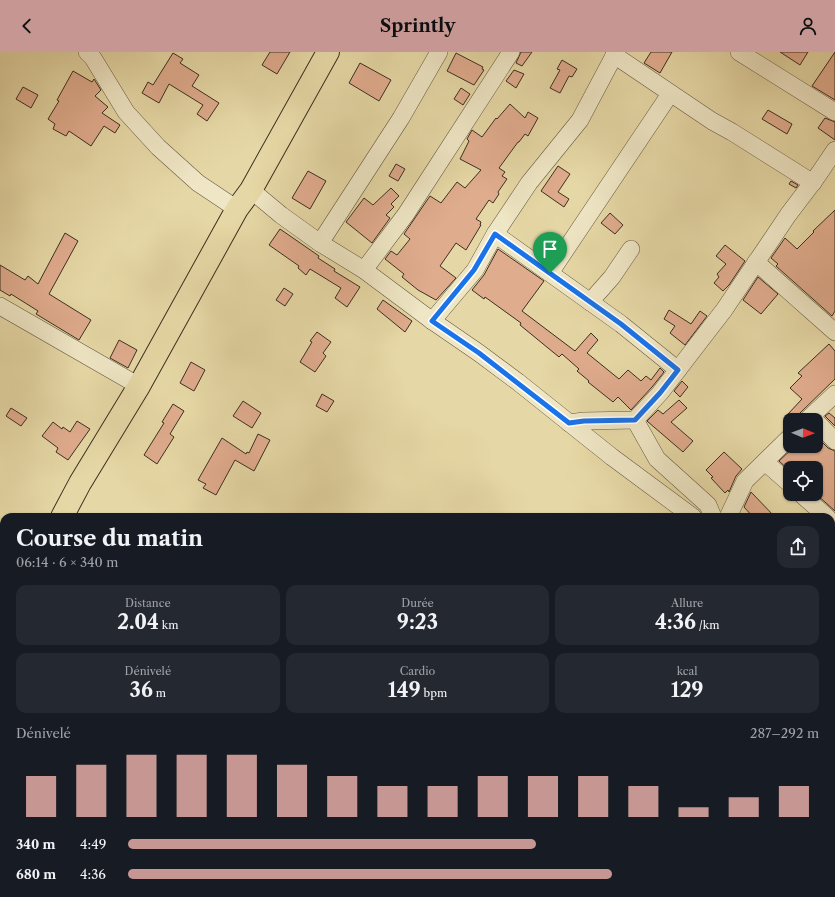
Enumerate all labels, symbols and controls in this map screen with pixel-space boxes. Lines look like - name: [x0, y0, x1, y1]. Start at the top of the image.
- icon: back: [16, 15, 38, 37]
- text: Sprintly: [380, 15, 455, 37]
- icon: person: [797, 15, 819, 37]
- pin: [533, 232, 567, 273]
- icon: arrive: [539, 238, 561, 260]
- north arrow: [783, 413, 823, 453]
- map controls: [783, 413, 823, 501]
- button: locate: [783, 461, 823, 501]
- text: Course du matin: [16, 525, 203, 552]
- button: share: [777, 526, 819, 568]
- text: 06:14 · 6 × 340 m: [16, 554, 118, 570]
- text: Distance: [125, 596, 171, 610]
- text: Durée: [401, 596, 434, 610]
- text: Allure: [671, 596, 703, 610]
- text: 2.04: [117, 610, 159, 634]
- text: 9:23: [397, 610, 438, 634]
- text: 4:36: [655, 610, 696, 634]
- text: km: [159, 618, 178, 632]
- text: /km: [696, 618, 719, 632]
- text: Dénivelé: [125, 664, 171, 678]
- text: Cardio: [400, 664, 435, 678]
- text: kcal: [677, 664, 698, 678]
- text: 36: [130, 678, 153, 702]
- text: 149: [388, 678, 421, 702]
- text: 129: [671, 678, 704, 702]
- text: m: [153, 686, 166, 700]
- text: bpm: [421, 686, 447, 700]
- text: Dénivelé: [16, 725, 71, 741]
- text: 287–292 m: [750, 725, 819, 741]
- text: 340 m: [16, 836, 56, 852]
- text: 4:49: [80, 836, 106, 852]
- text: 680 m: [16, 866, 56, 882]
- text: 4:36: [80, 866, 106, 882]

